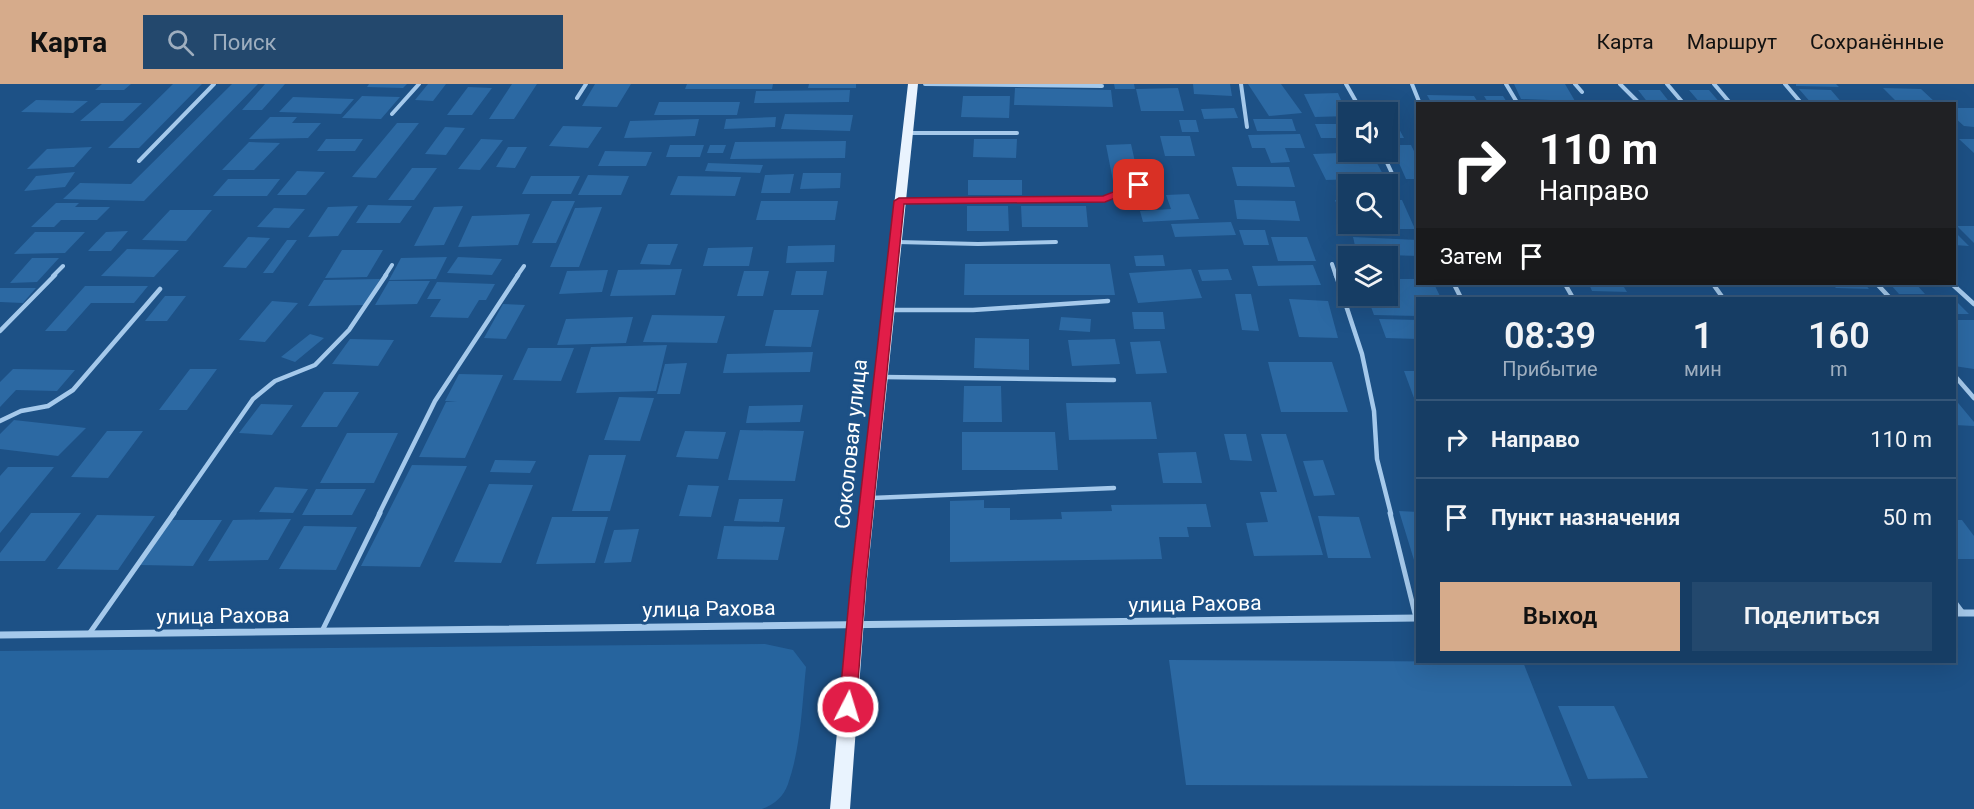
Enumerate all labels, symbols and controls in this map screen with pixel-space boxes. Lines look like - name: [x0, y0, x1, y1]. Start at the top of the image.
- search box: [143, 15, 563, 69]
- text: Карта: [30, 26, 107, 59]
- icon: search: [164, 26, 197, 59]
- text: Поиск: [212, 30, 277, 55]
- text: Карта: [1597, 30, 1654, 54]
- text: Маршрут: [1687, 30, 1777, 54]
- text: Сохранённые: [1810, 30, 1944, 54]
- map controls: [1338, 102, 1398, 306]
- button: sound: [1338, 102, 1398, 162]
- text: 110 m: [1539, 125, 1658, 174]
- icon: right: [1440, 126, 1518, 204]
- pin: [1113, 159, 1164, 210]
- icon: arrive: [1122, 168, 1155, 201]
- button: search: [1338, 174, 1398, 234]
- text: Направо: [1539, 175, 1649, 207]
- icon: arrive: [1515, 240, 1548, 273]
- text: Затем: [1440, 244, 1503, 269]
- button: layers: [1338, 246, 1398, 306]
- text: 08:39: [1504, 315, 1596, 357]
- text: 1: [1693, 315, 1713, 357]
- text: 160: [1808, 315, 1870, 357]
- text: Прибытие: [1502, 357, 1598, 381]
- text: мин: [1684, 357, 1722, 381]
- text: m: [1830, 357, 1848, 381]
- street label: Соколовая улица: [830, 358, 872, 530]
- icon: right: [1440, 423, 1473, 456]
- text: Направо: [1491, 427, 1580, 452]
- text: 110 m: [1870, 427, 1932, 452]
- icon: arrive: [1440, 501, 1473, 534]
- text: Пункт назначения: [1491, 505, 1680, 530]
- text: 50 m: [1883, 505, 1932, 530]
- button: Выход: [1440, 582, 1680, 651]
- button: Поделиться: [1692, 582, 1932, 651]
- street label: улица Рахова: [1128, 591, 1262, 617]
- street label: улица Рахова: [642, 596, 776, 622]
- street label: улица Рахова: [156, 603, 290, 629]
- position arrow: [816, 675, 880, 739]

